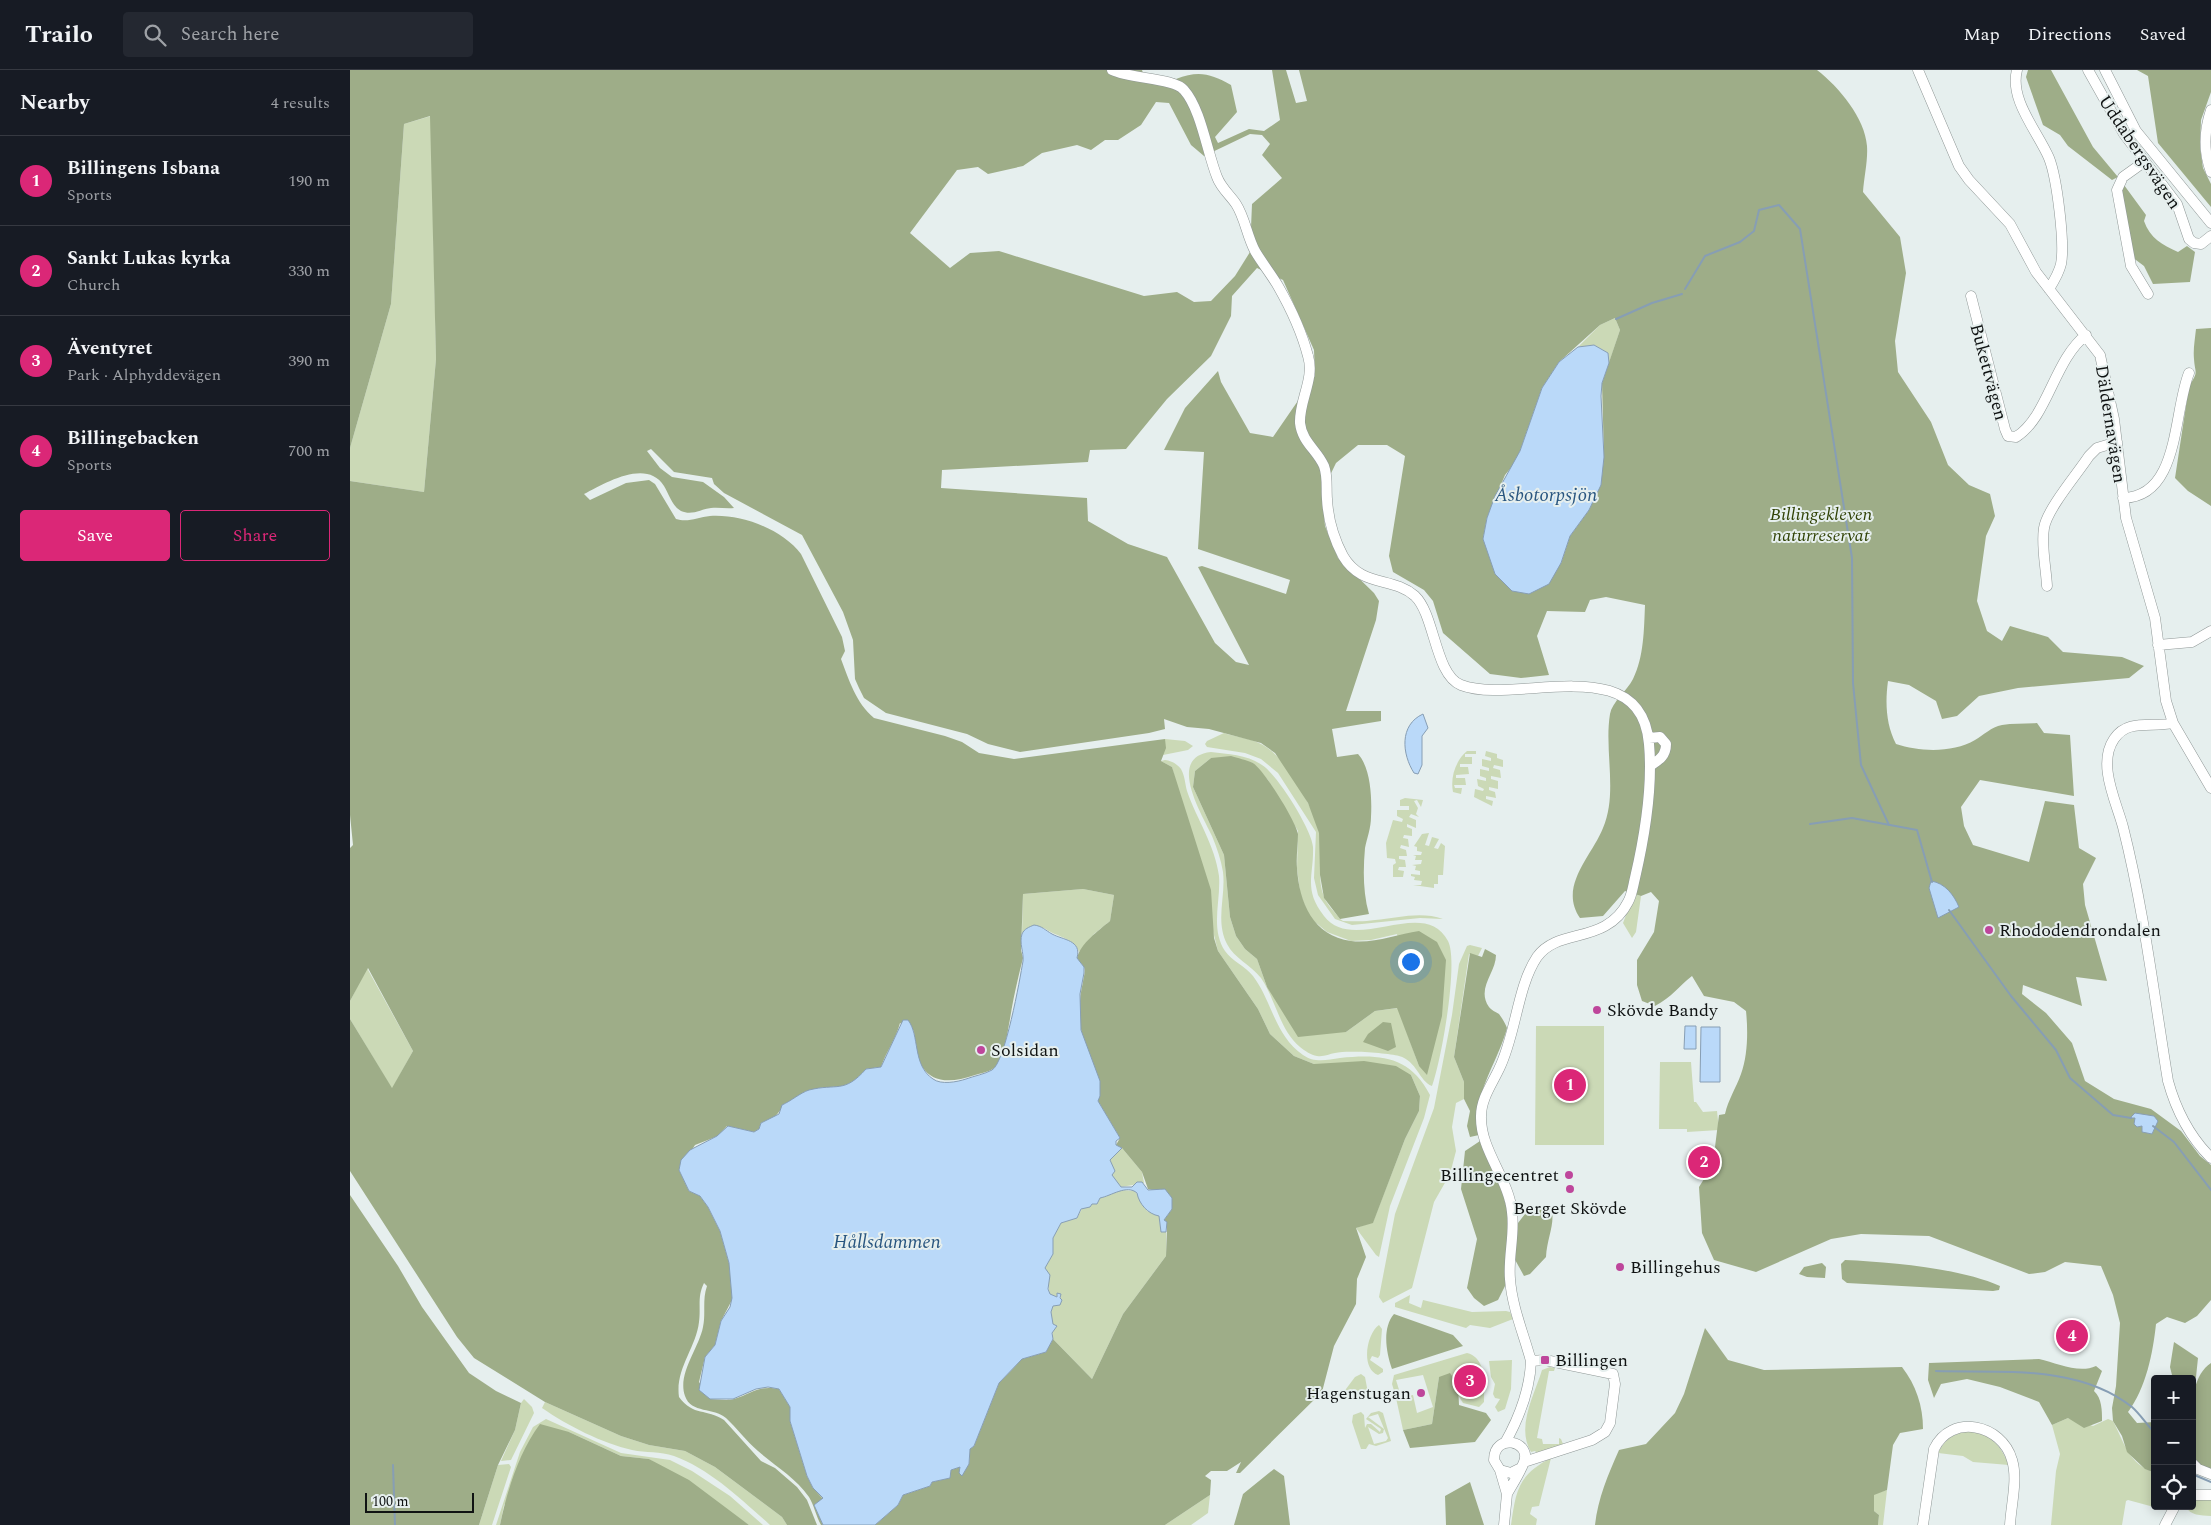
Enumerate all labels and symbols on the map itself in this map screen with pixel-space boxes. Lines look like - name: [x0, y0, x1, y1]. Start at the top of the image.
- street label: Uddabergsvägen: [2091, 90, 2188, 215]
- street label: Bukettvägen: [1963, 321, 2014, 424]
- street label: Däldernavägen: [2088, 363, 2133, 485]
- water label: Åsbotorpsjön: [1494, 481, 1597, 510]
- park label: Billingekleven naturreservat: [1770, 501, 1873, 549]
- place label: Rhododendrondalen: [1999, 917, 2161, 944]
- marker: Rhododendrondalen: [1983, 924, 1995, 936]
- your location: [1398, 949, 1424, 975]
- place label: Skövde Bandy: [1607, 997, 1719, 1024]
- marker: Skövde Bandy: [1591, 1004, 1603, 1016]
- place label: Solsidan: [991, 1037, 1059, 1064]
- marker: Solsidan: [975, 1044, 987, 1056]
- pin: 1: [1554, 1066, 1586, 1104]
- pin: 2: [1688, 1143, 1720, 1181]
- place label: Billingecentret: [1440, 1162, 1559, 1189]
- marker: Billingecentret: [1563, 1169, 1575, 1181]
- marker: Berget Skövde: [1564, 1183, 1576, 1195]
- place label: Berget Skövde: [1513, 1195, 1627, 1222]
- water label: Hållsdammen: [833, 1228, 941, 1257]
- place label: Billingehus: [1630, 1254, 1721, 1281]
- marker: Billingehus: [1614, 1261, 1626, 1273]
- pin: 4: [2056, 1317, 2088, 1355]
- place label: Billingen: [1555, 1347, 1628, 1374]
- marker: Billingen: [1539, 1354, 1551, 1366]
- pin: 3: [1454, 1362, 1486, 1400]
- place label: Hagenstugan: [1306, 1380, 1411, 1407]
- marker: Hagenstugan: [1415, 1387, 1427, 1399]
- scale bar: [365, 1490, 474, 1513]

